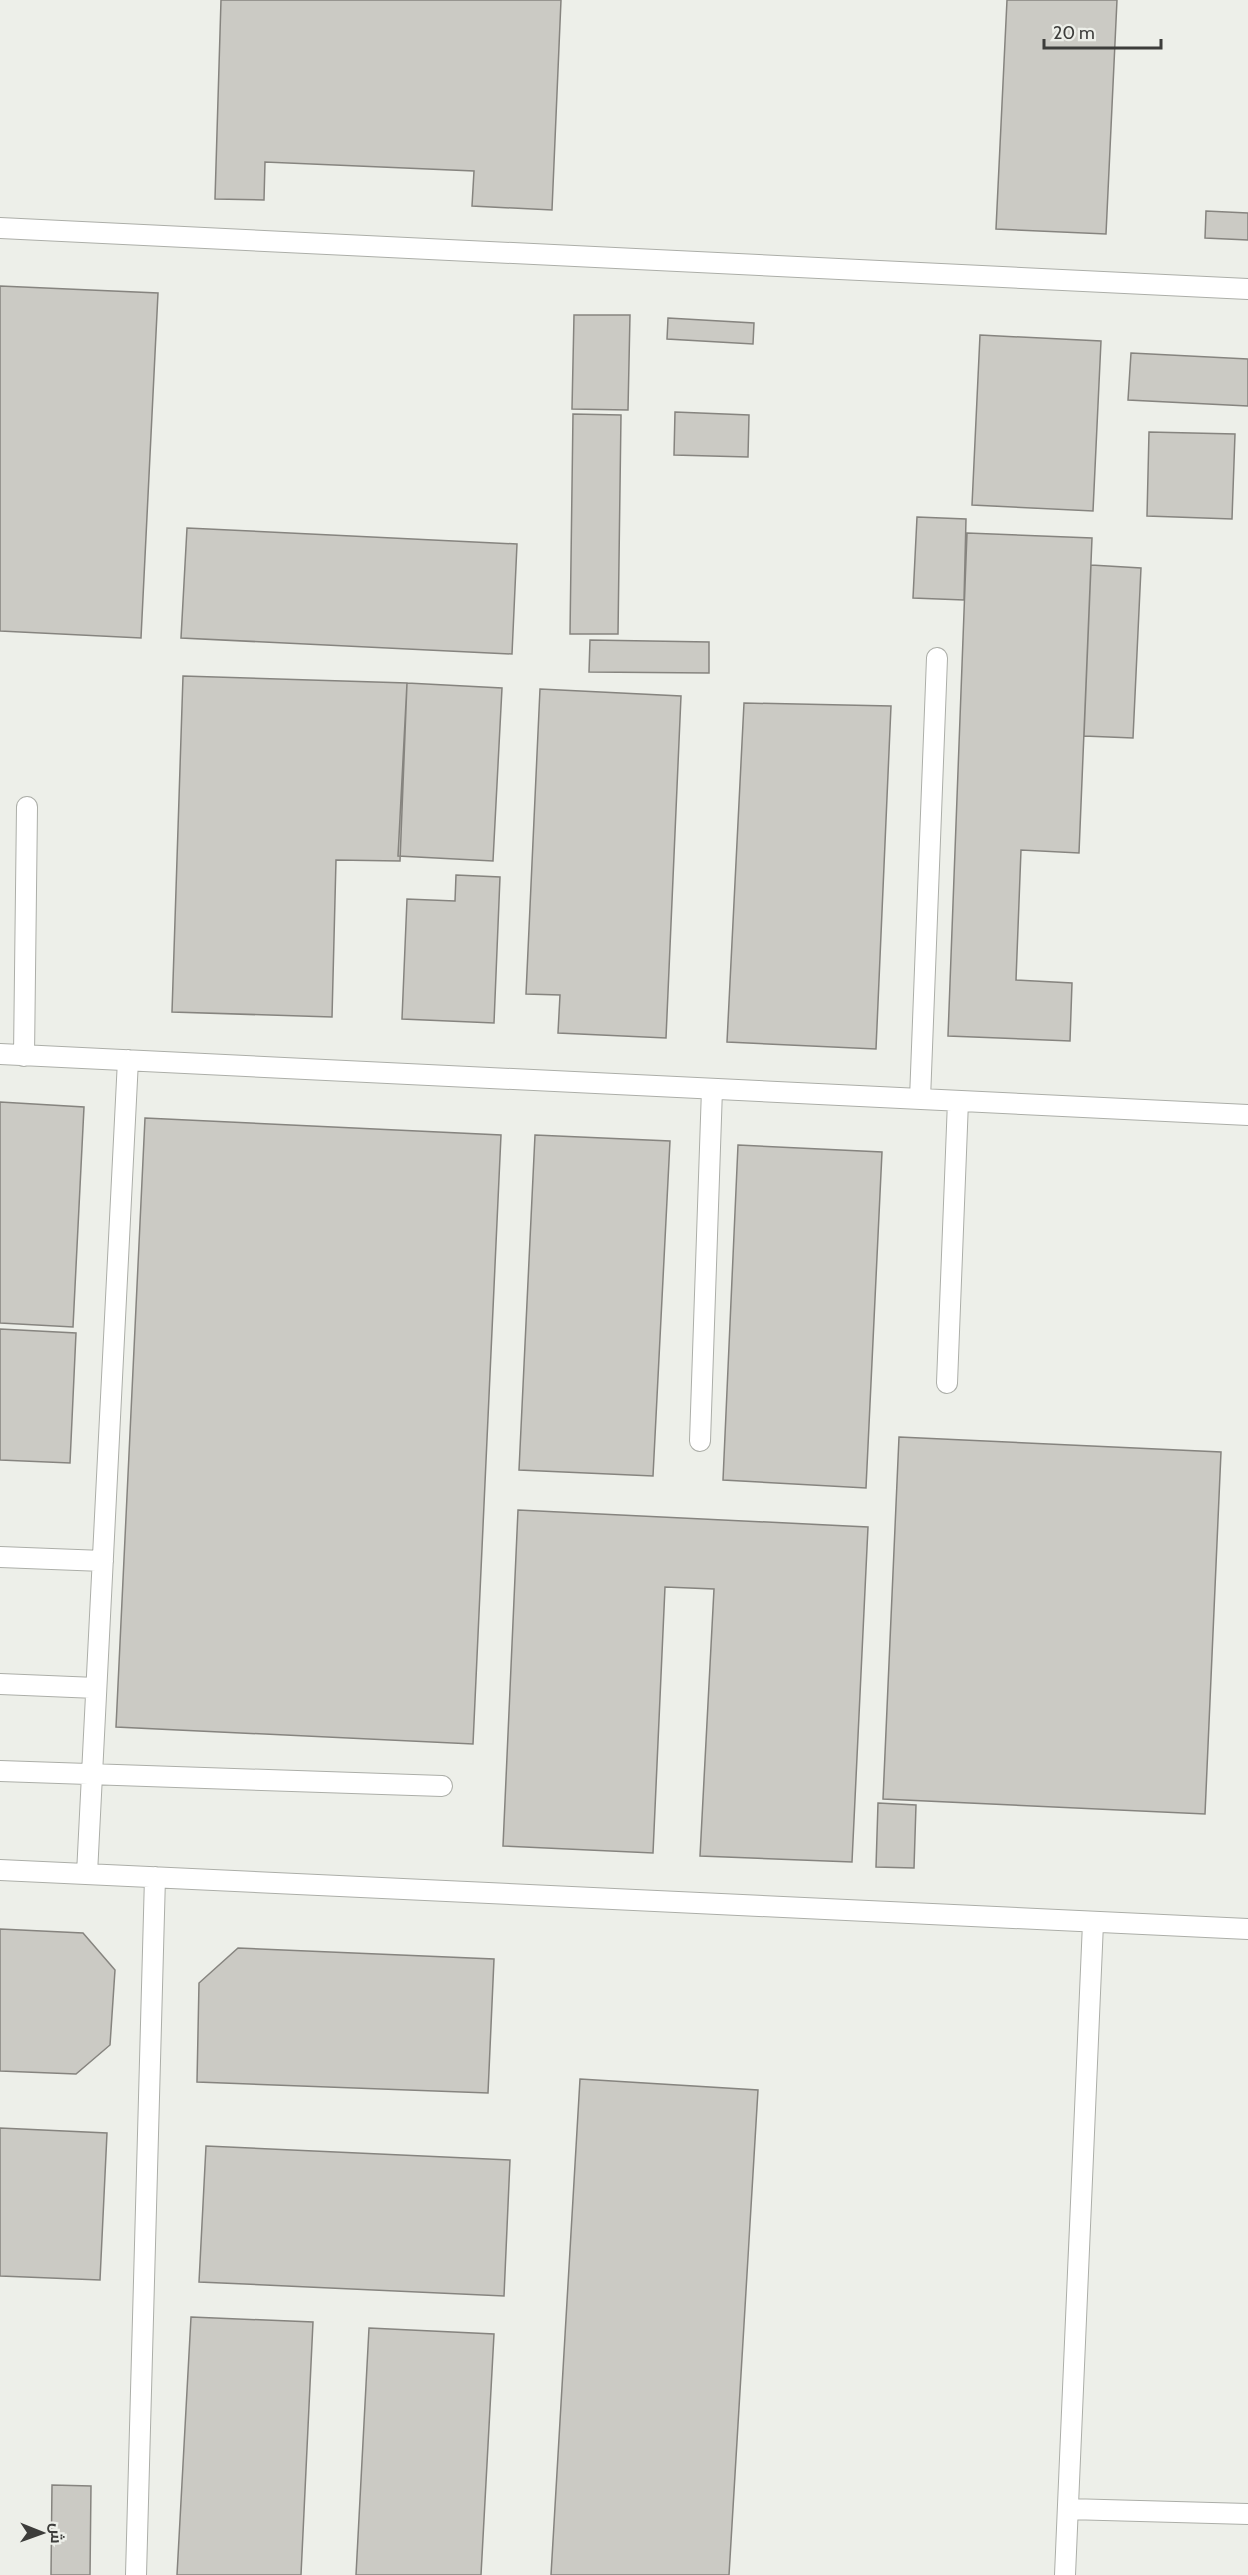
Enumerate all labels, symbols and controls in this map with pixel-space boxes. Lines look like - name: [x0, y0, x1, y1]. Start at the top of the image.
- scale bar: [1044, 12, 1161, 50]
- text: 20 m: [1053, 22, 1095, 44]
- north arrow: [12, 2503, 72, 2563]
- text: ش: [47, 2523, 66, 2544]

